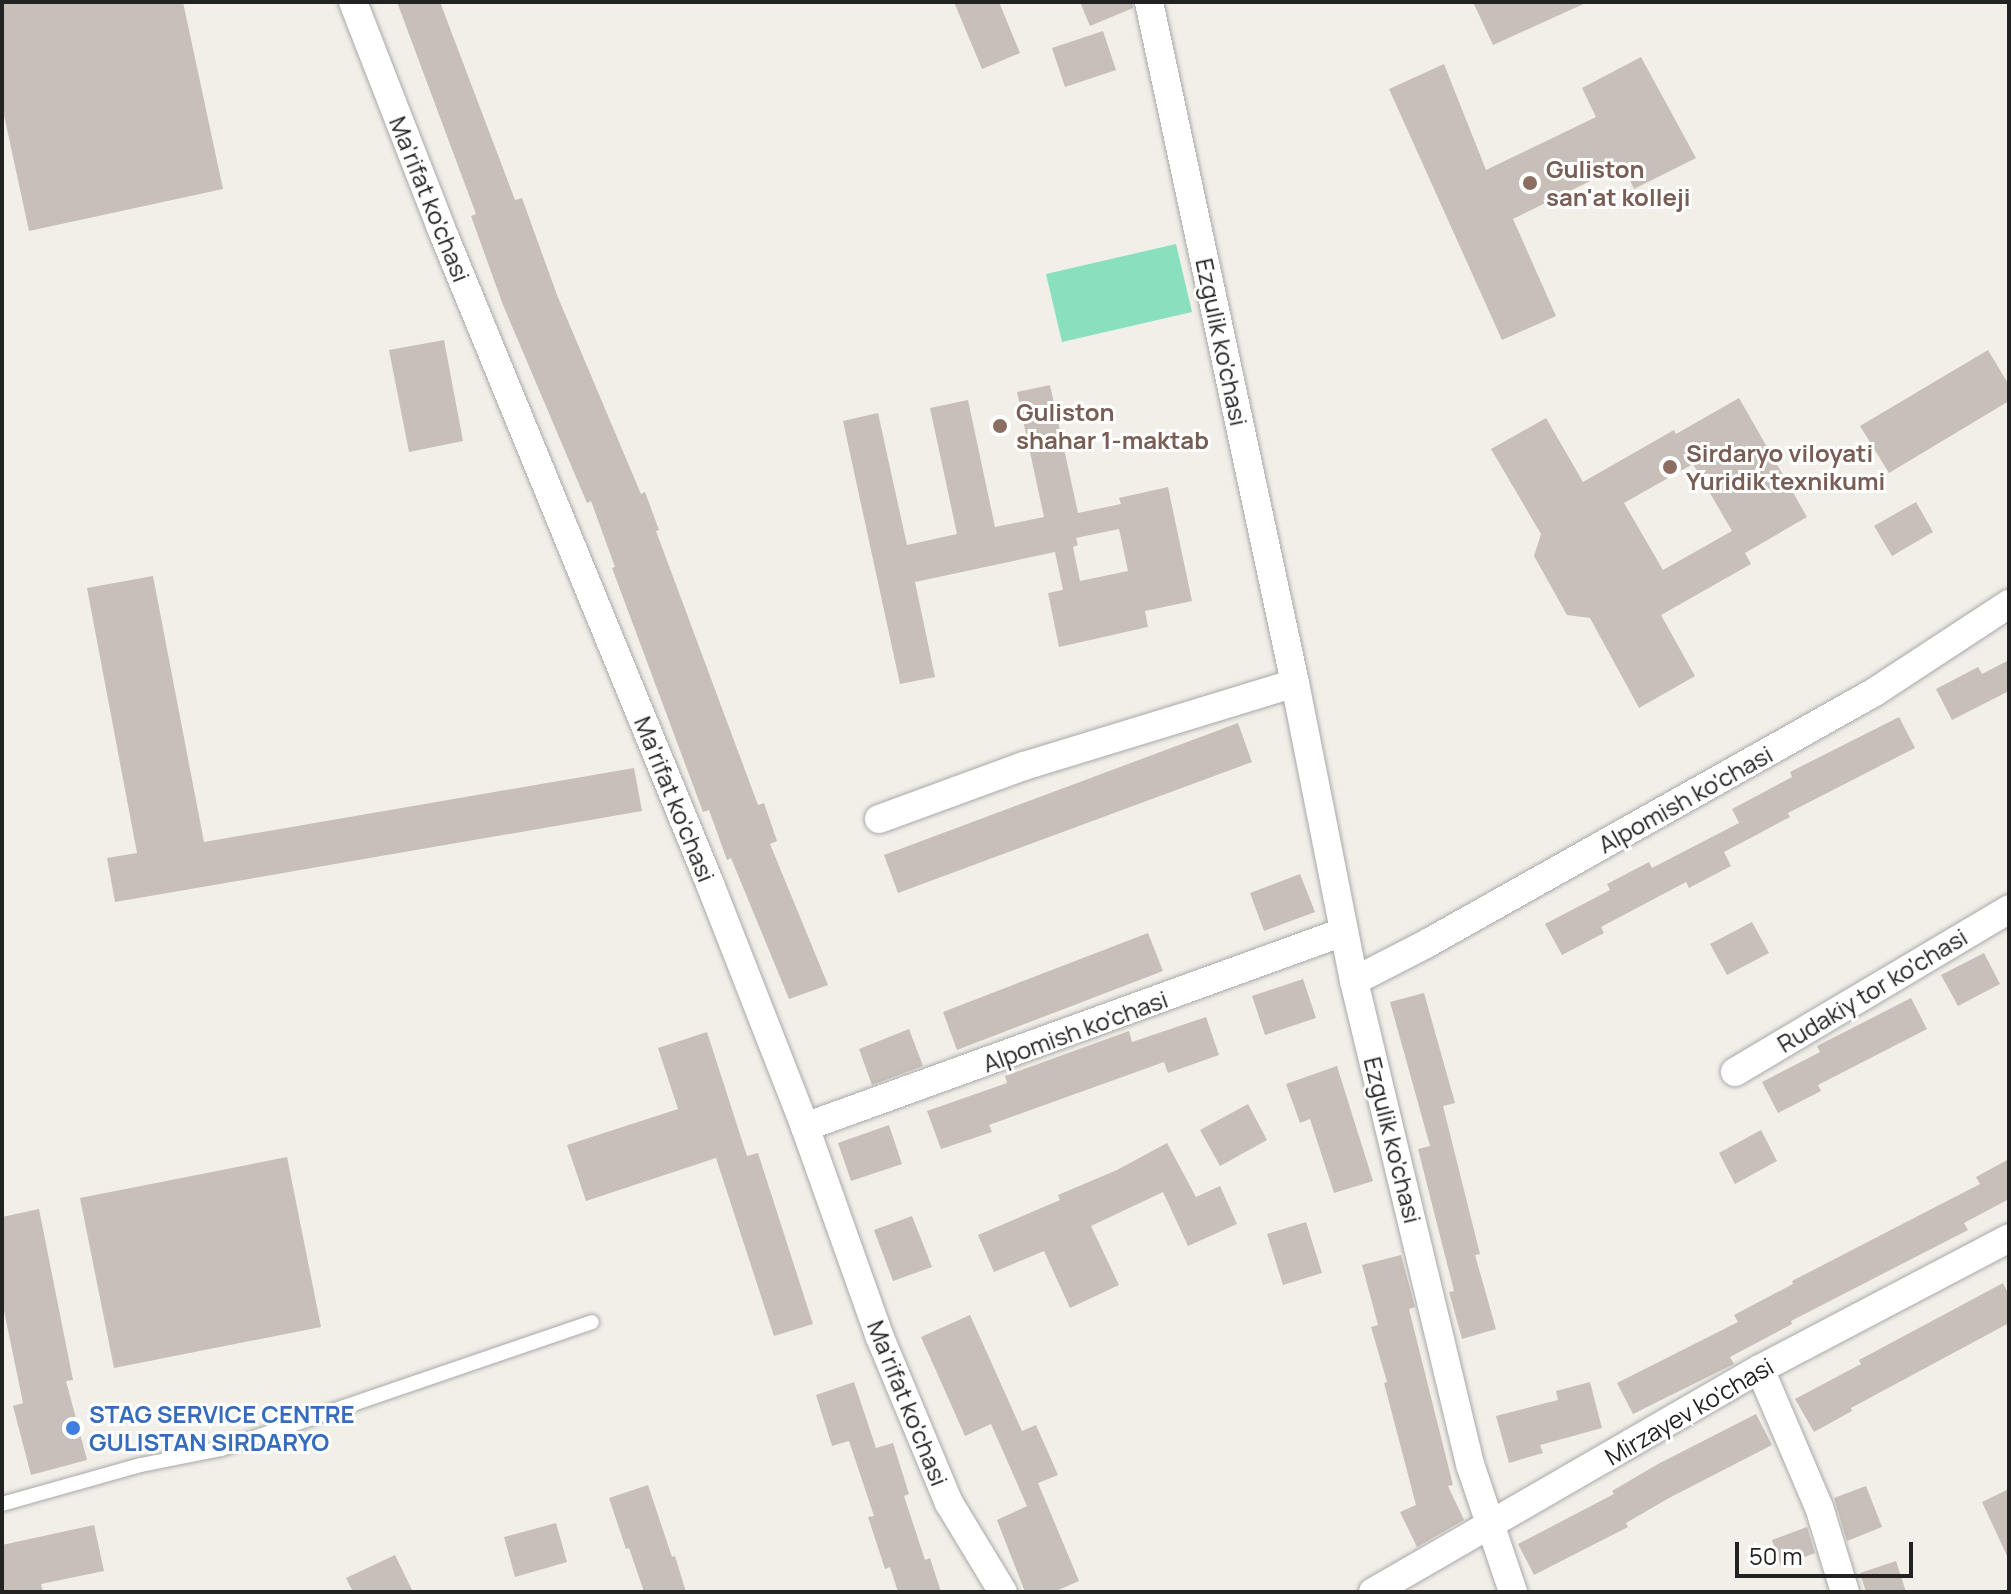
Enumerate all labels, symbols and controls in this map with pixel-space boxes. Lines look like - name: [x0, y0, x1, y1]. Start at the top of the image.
- street label: Ma'rifat ko'chasi: [384, 112, 476, 286]
- place label: Guliston san'at kolleji: [1546, 155, 1690, 211]
- marker: Guliston san'at kolleji: [1521, 174, 1539, 192]
- street label: Ezgulik ko'chasi: [1190, 256, 1254, 428]
- place label: Guliston shahar 1-maktab: [1016, 398, 1209, 454]
- marker: Guliston shahar 1-maktab: [991, 417, 1009, 435]
- place label: Sirdaryo viloyati Yuridik texnikumi: [1686, 439, 1885, 495]
- marker: Sirdaryo viloyati Yuridik texnikumi: [1661, 458, 1679, 476]
- street label: Ma'rifat ko'chasi: [629, 712, 721, 886]
- street label: Alpomish ko'chasi: [1593, 739, 1777, 859]
- street label: Rudakiy tor ko'chasi: [1772, 922, 1972, 1058]
- street label: Alpomish ko'chasi: [979, 984, 1171, 1078]
- street label: Ezgulik ko'chasi: [1358, 1054, 1428, 1226]
- street label: Ma'rifat ko'chasi: [862, 1316, 954, 1490]
- street label: Mirzayev ko'chasi: [1600, 1351, 1778, 1471]
- place label: STAG SERVICE CENTRE GULISTAN SIRDARYO: [89, 1400, 355, 1456]
- marker: STAG SERVICE CENTRE GULISTAN SIRDARYO: [64, 1419, 82, 1437]
- scale bar: [1739, 1526, 1917, 1576]
- text: 50 m: [1749, 1539, 1803, 1572]

